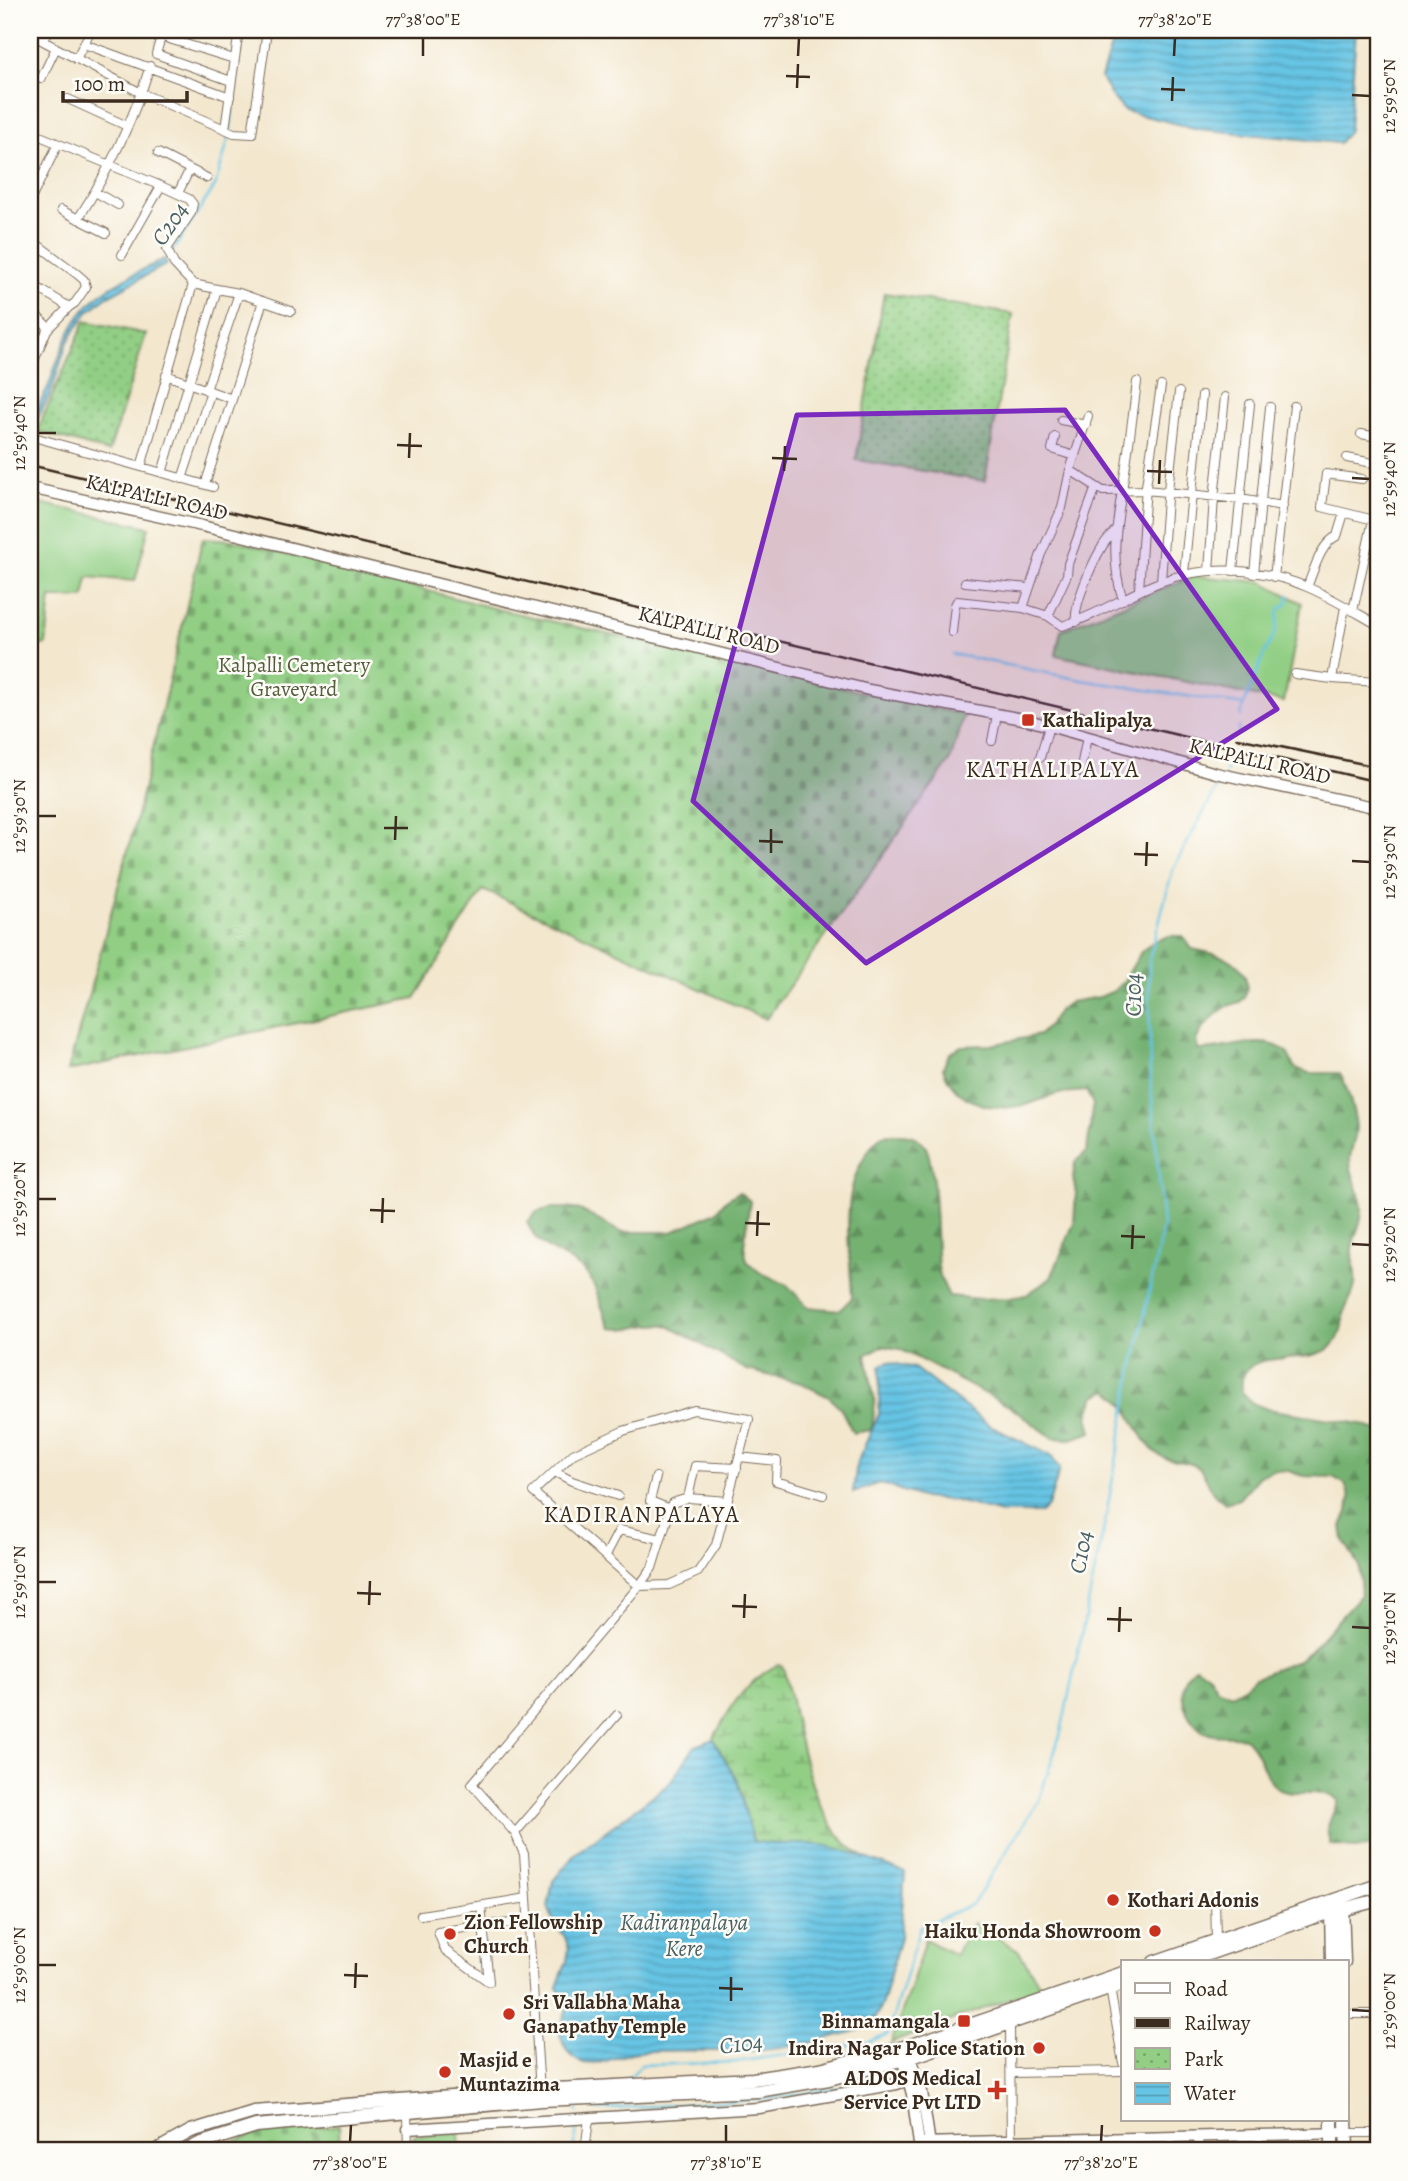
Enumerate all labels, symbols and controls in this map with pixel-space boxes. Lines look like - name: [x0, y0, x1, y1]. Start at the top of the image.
- text: 77°38'00"E: [385, 7, 461, 31]
- text: 77°38'10"E: [763, 7, 835, 31]
- text: 77°38'20"E: [1138, 7, 1212, 31]
- text: 12°59'50"N: [1377, 59, 1401, 133]
- scale bar: [63, 60, 187, 104]
- text: 100 m: [74, 70, 125, 98]
- water label: C204: [144, 196, 196, 252]
- text: 12°59'40"N: [7, 395, 31, 471]
- text: 12°59'40"N: [1377, 441, 1401, 517]
- street label: KALPALLI ROAD: [83, 467, 231, 527]
- street label: KALPALLI ROAD: [635, 599, 783, 661]
- park label: Kalpalli Cemetery Graveyard: [218, 651, 371, 703]
- place label: Kathalipalya: [1042, 706, 1153, 734]
- marker: Kathalipalya: [1020, 712, 1036, 728]
- street label: KALPALLI ROAD: [1186, 731, 1334, 791]
- district label: KATHALIPALYA: [966, 754, 1140, 785]
- text: 12°59'30"N: [7, 779, 31, 853]
- text: 12°59'30"N: [1377, 825, 1401, 899]
- water label: C104: [1118, 973, 1149, 1017]
- text: 12°59'20"N: [7, 1161, 31, 1237]
- text: 12°59'20"N: [1377, 1207, 1401, 1283]
- district label: KADIRANPALAYA: [543, 1499, 741, 1530]
- water label: C104: [1062, 1528, 1100, 1576]
- text: 12°59'10"N: [7, 1545, 31, 1619]
- text: 12°59'10"N: [1377, 1591, 1401, 1665]
- place label: Kothari Adonis: [1127, 1886, 1259, 1914]
- marker: Kothari Adonis: [1105, 1892, 1121, 1908]
- water label: Kadiranpalaya Kere: [620, 1907, 748, 1964]
- place label: Zion Fellowship Church: [464, 1908, 603, 1960]
- place label: Haiku Honda Showroom: [924, 1917, 1141, 1945]
- marker: Haiku Honda Showroom: [1147, 1923, 1163, 1939]
- marker: Zion Fellowship Church: [442, 1926, 458, 1942]
- text: 12°59'00"N: [7, 1927, 31, 2003]
- legend: [1121, 1960, 1348, 2122]
- text: 12°59'00"N: [1377, 1973, 1401, 2049]
- text: Road: [1184, 1975, 1228, 2003]
- place label: Sri Vallabha Maha Ganapathy Temple: [523, 1988, 687, 2040]
- marker: Sri Vallabha Maha Ganapathy Temple: [501, 2006, 517, 2022]
- place label: Binnamangala: [821, 2007, 951, 2035]
- text: Railway: [1184, 2009, 1251, 2037]
- marker: Binnamangala: [956, 2013, 972, 2029]
- water label: C104: [718, 2026, 764, 2062]
- place label: Indira Nagar Police Station: [788, 2034, 1025, 2062]
- marker: Indira Nagar Police Station: [1031, 2040, 1047, 2056]
- text: Park: [1184, 2045, 1224, 2073]
- place label: Masjid e Muntazima: [459, 2046, 561, 2098]
- marker: Masjid e Muntazima: [437, 2064, 453, 2080]
- place label: ALDOS Medical Service Pvt LTD: [843, 2064, 981, 2116]
- text: Water: [1183, 2079, 1236, 2107]
- marker: ALDOS Medical Service Pvt LTD: [987, 2080, 1007, 2100]
- text: 77°38'00"E: [312, 2150, 388, 2174]
- text: 77°38'10"E: [690, 2150, 762, 2174]
- text: 77°38'20"E: [1064, 2150, 1138, 2174]

